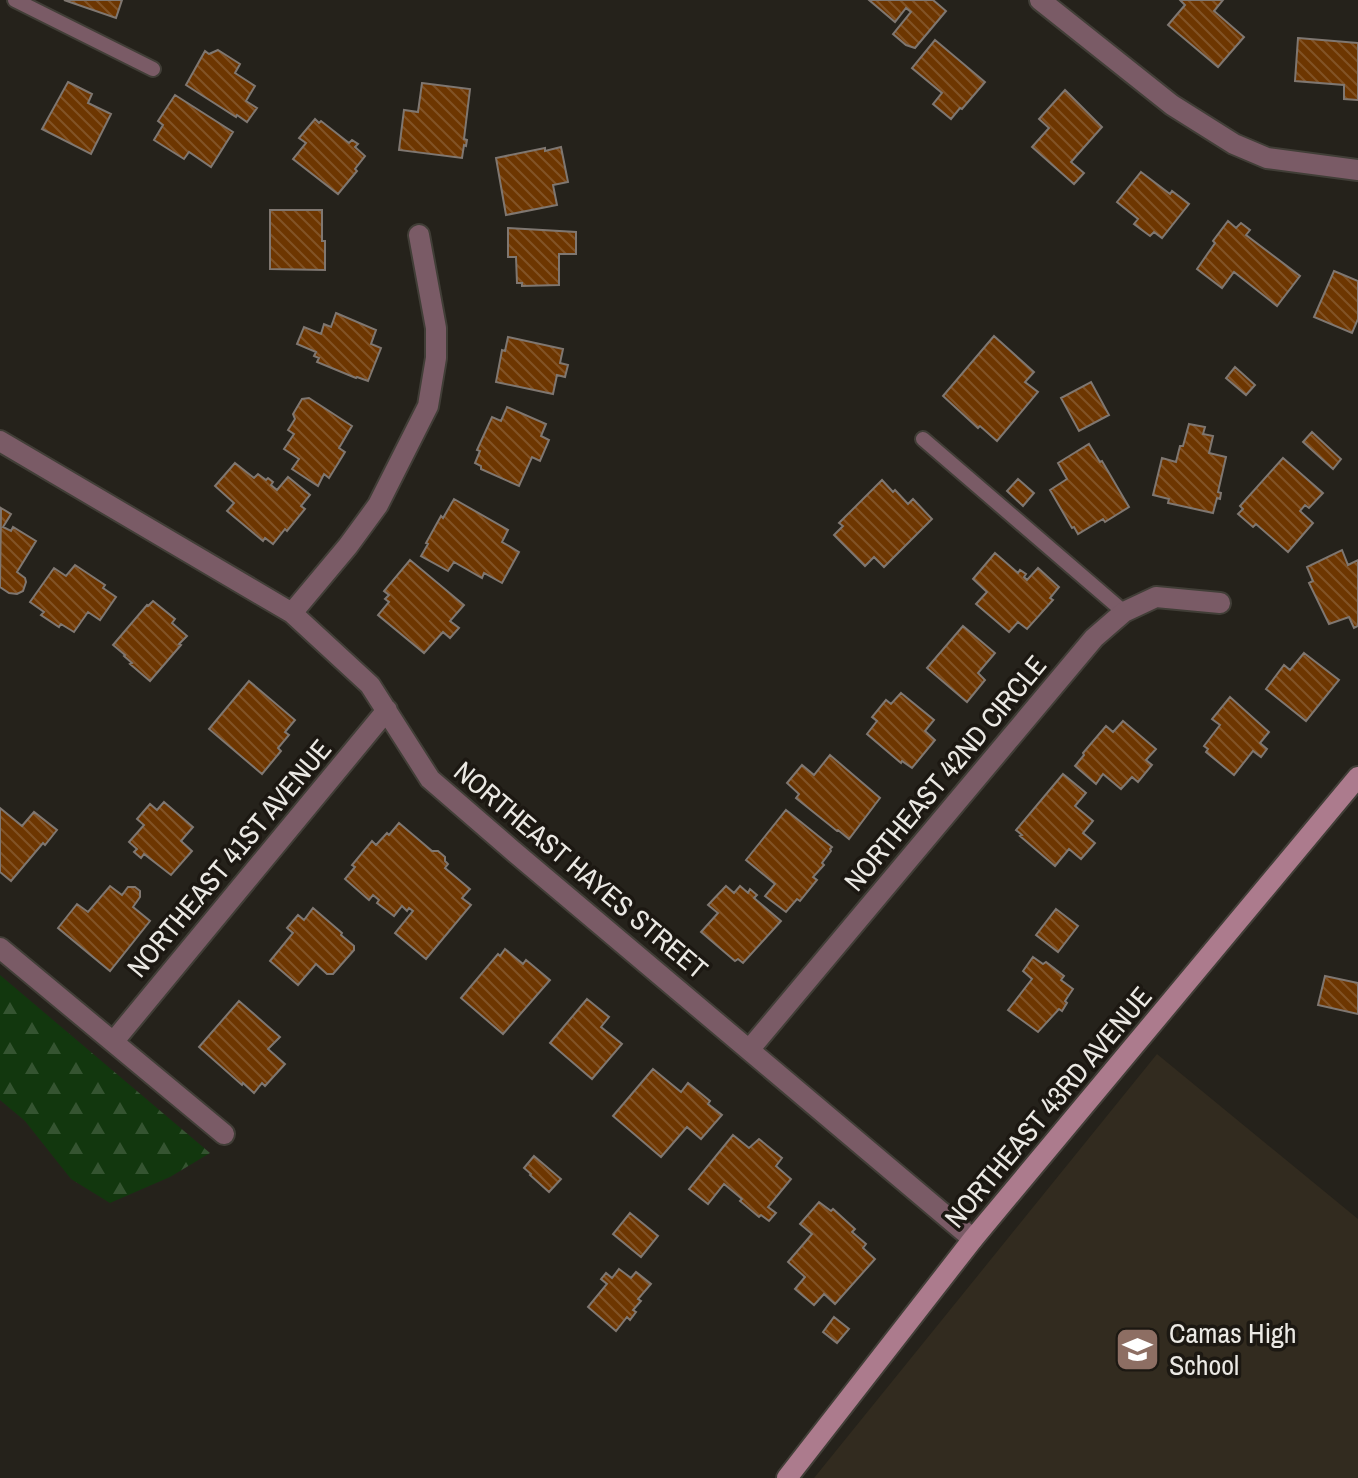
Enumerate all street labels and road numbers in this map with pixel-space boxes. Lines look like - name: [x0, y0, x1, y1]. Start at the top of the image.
- street label: NORTHEAST 42ND CIRCLE: [835, 647, 1055, 899]
- street label: NORTHEAST 41ST AVENUE: [118, 731, 340, 985]
- street label: NORTHEAST HAYES STREET: [446, 752, 716, 988]
- street label: NORTHEAST 43RD AVENUE: [936, 978, 1160, 1236]

